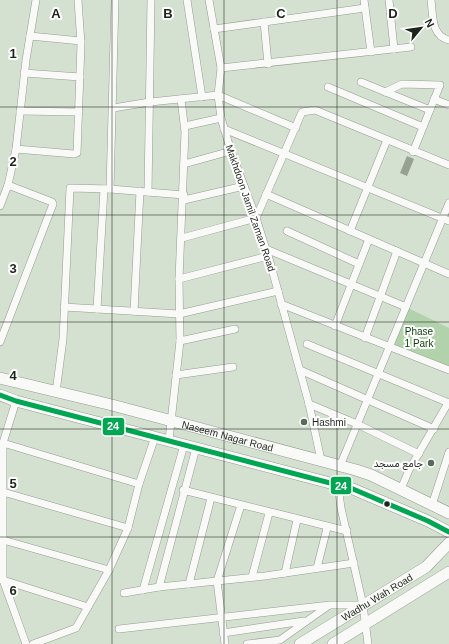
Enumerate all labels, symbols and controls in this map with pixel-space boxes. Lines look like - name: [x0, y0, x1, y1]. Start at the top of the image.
- text: A: [51, 6, 61, 21]
- text: B: [163, 6, 173, 21]
- text: C: [276, 6, 286, 21]
- text: D: [388, 6, 398, 21]
- north arrow: [401, 8, 441, 48]
- text: N: [423, 17, 437, 30]
- text: 1: [9, 46, 17, 61]
- street label: Makhdoon Jamil Zaman Road: [224, 143, 277, 273]
- text: 2: [9, 154, 17, 169]
- text: 3: [9, 261, 17, 276]
- park label: Phase 1 Park: [405, 326, 434, 349]
- text: 4: [9, 368, 17, 383]
- line badge: 24: [102, 417, 125, 436]
- marker: Hashmi: [299, 417, 309, 427]
- place label: Hashmi: [312, 417, 346, 428]
- street label: Naseem Nagar Road: [181, 419, 274, 454]
- text: 24: [107, 420, 120, 432]
- place label: جامع مسجد: [374, 458, 423, 470]
- marker: جامع مسجد: [426, 458, 436, 468]
- text: 5: [9, 476, 17, 491]
- line badge: 24: [330, 476, 352, 495]
- text: 24: [335, 480, 348, 492]
- unlabelled marker: [382, 499, 392, 509]
- street label: Wadhu Wah Road: [340, 572, 414, 623]
- text: 6: [9, 583, 17, 598]

